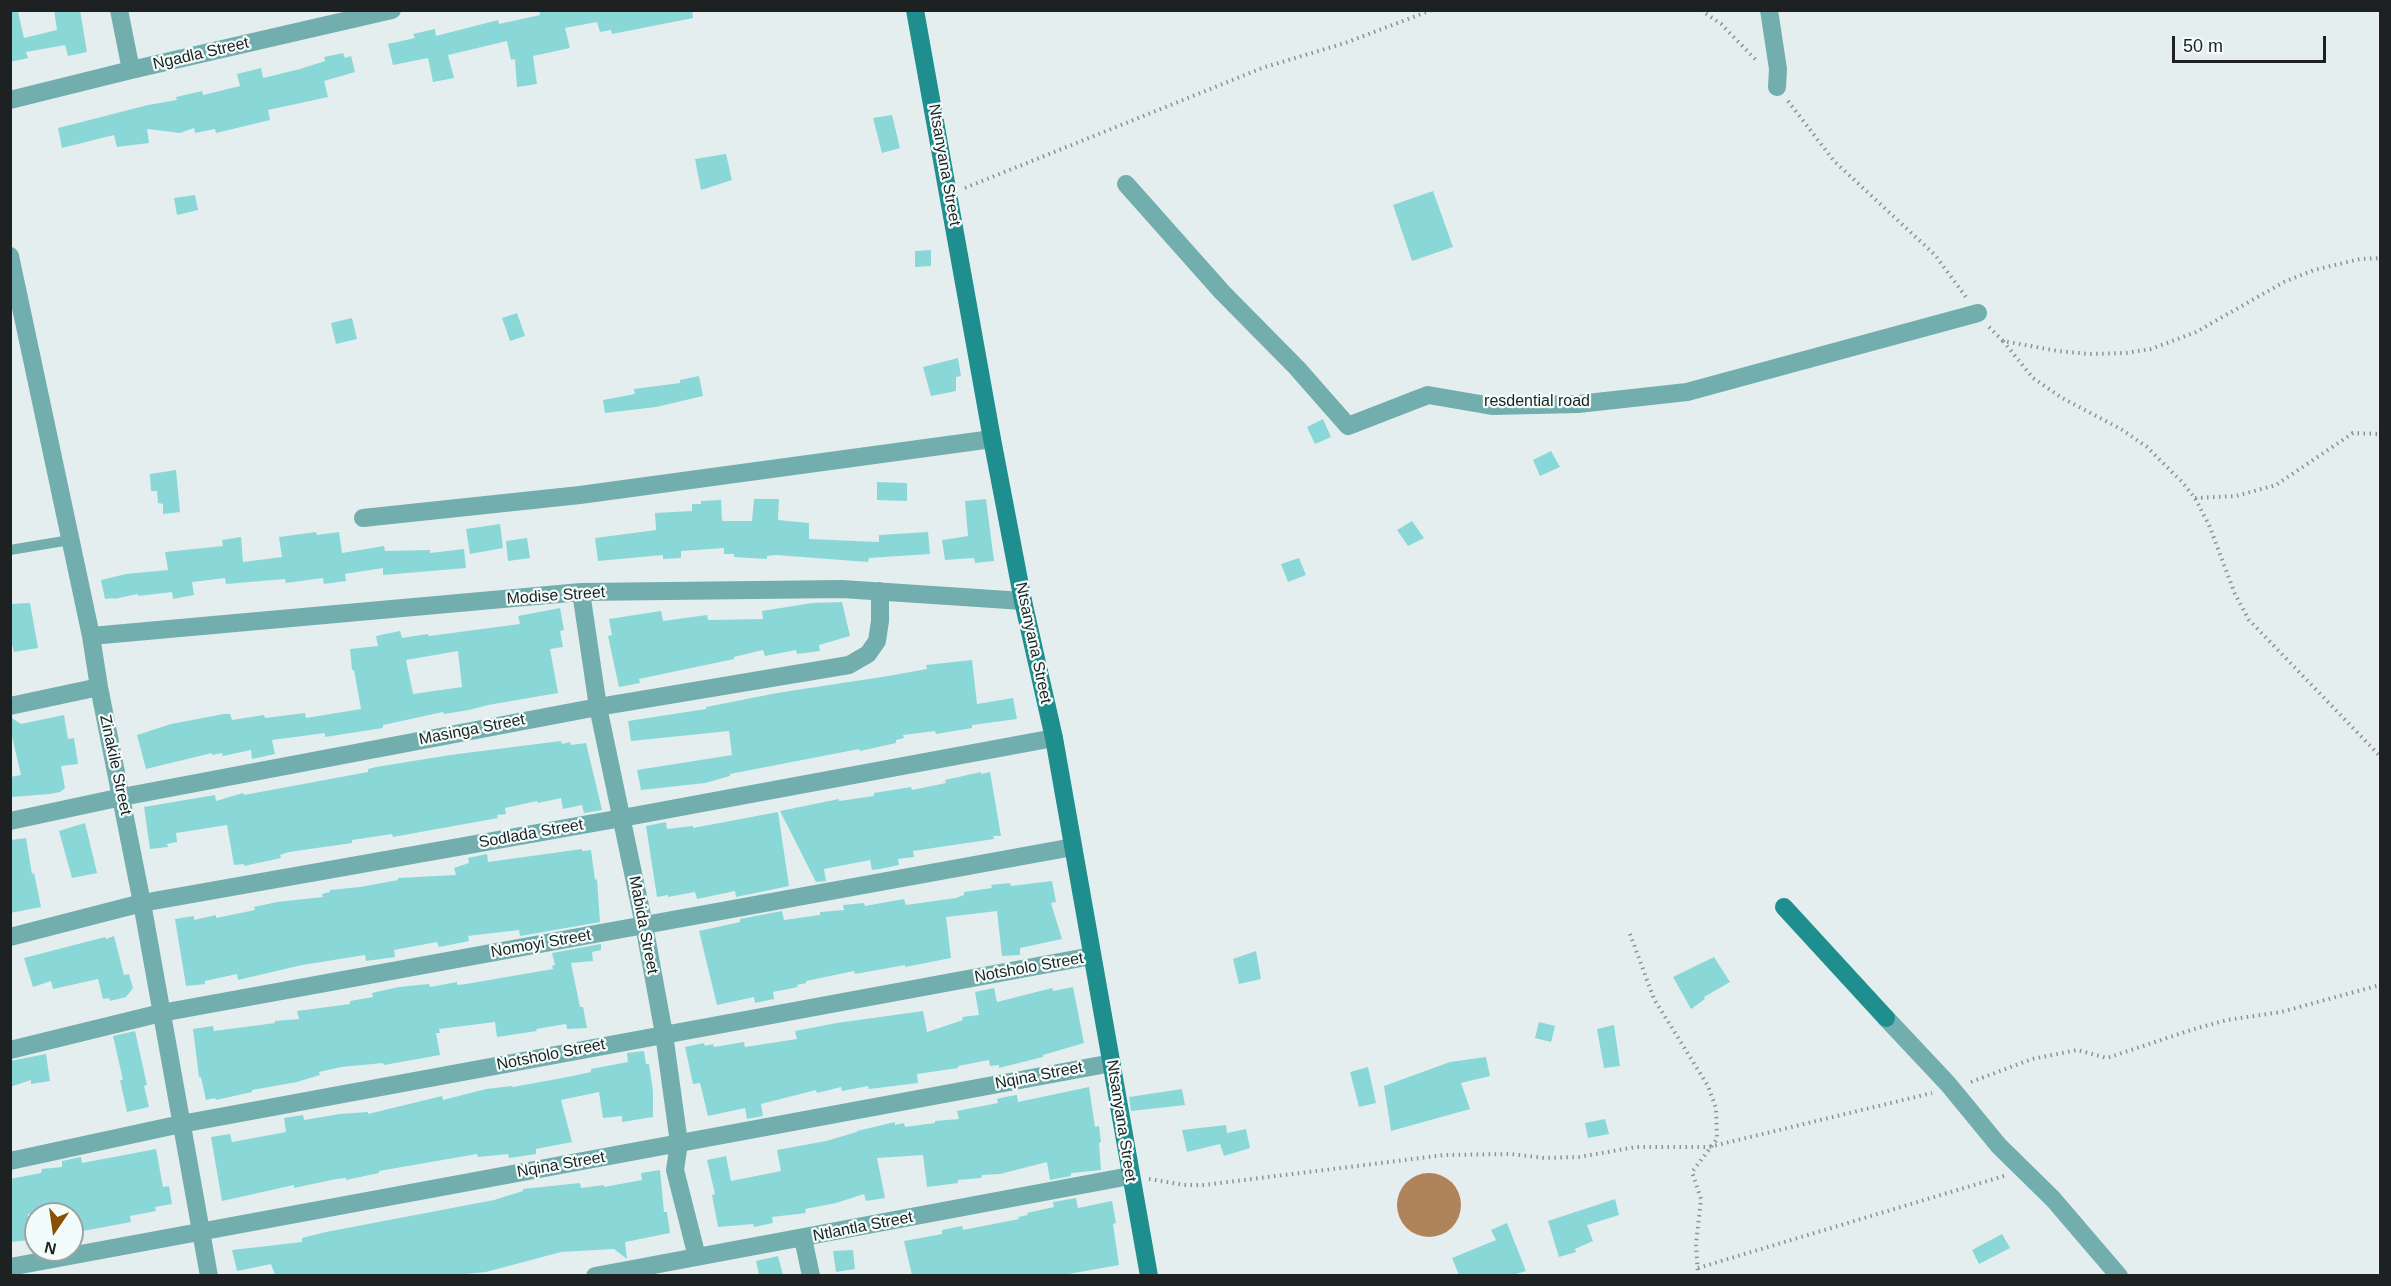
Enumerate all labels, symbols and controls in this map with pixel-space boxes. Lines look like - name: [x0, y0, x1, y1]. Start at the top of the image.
- scale bar: [2175, 24, 2330, 62]
- street label: Ngadla Street: [151, 34, 251, 74]
- text: 50 m: [2183, 36, 2223, 56]
- street label: Ntsanyana Street: [924, 102, 964, 228]
- street label: resdential road: [1484, 392, 1590, 412]
- street label: Ntsanyana Street: [1011, 581, 1055, 705]
- street label: Modise Street: [506, 583, 606, 609]
- street label: Masinga Street: [417, 710, 527, 750]
- street label: Zinakile Street: [95, 713, 135, 817]
- street label: Sodlada Street: [477, 815, 585, 853]
- street label: Mabida Street: [624, 874, 662, 976]
- street label: Nomoyi Street: [489, 926, 593, 962]
- street label: Notsholo Street: [973, 949, 1085, 987]
- street label: Notsholo Street: [495, 1035, 607, 1075]
- street label: Nqina Street: [994, 1058, 1084, 1094]
- street label: Ntsanyana Street: [1102, 1058, 1140, 1184]
- street label: Nqina Street: [516, 1148, 606, 1182]
- north arrow: [24, 1202, 84, 1262]
- street label: Ntlantla Street: [811, 1208, 915, 1246]
- text: N: [43, 1238, 58, 1258]

